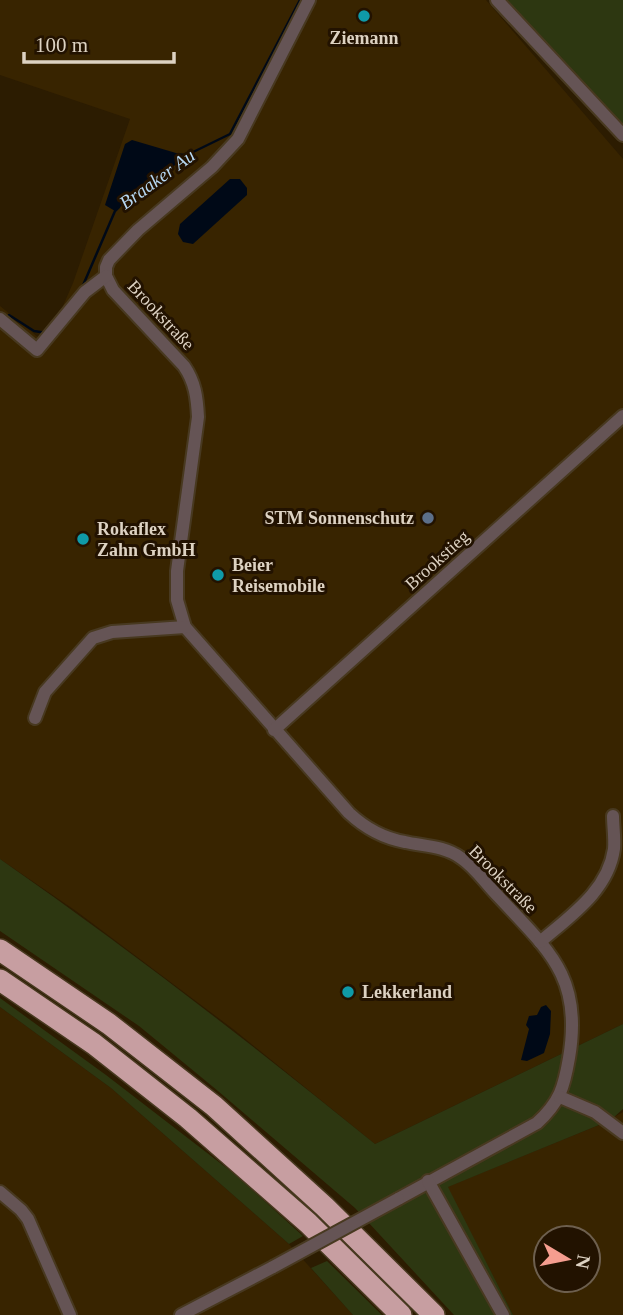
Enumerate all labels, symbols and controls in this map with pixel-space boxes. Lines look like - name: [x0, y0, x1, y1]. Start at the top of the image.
- marker: Ziemann: [356, 8, 372, 24]
- scale bar: [24, 21, 175, 65]
- place label: Ziemann: [329, 28, 399, 48]
- text: 100 m: [35, 33, 88, 57]
- water label: Braaker Au: [115, 145, 199, 213]
- street label: Brookstraße: [124, 276, 198, 354]
- place label: STM Sonnenschutz: [264, 508, 414, 528]
- marker: STM Sonnenschutz: [420, 510, 436, 526]
- place label: Rokaflex Zahn GmbH: [97, 519, 196, 560]
- street label: Brookstieg: [401, 526, 473, 594]
- marker: Rokaflex Zahn GmbH: [75, 531, 91, 547]
- place label: Beier Reisemobile: [232, 555, 325, 596]
- marker: Beier Reisemobile: [210, 567, 226, 583]
- street label: Brookstraße: [465, 841, 541, 917]
- place label: Lekkerland: [362, 982, 452, 1002]
- marker: Lekkerland: [340, 984, 356, 1000]
- north arrow: [532, 1224, 602, 1294]
- text: N: [572, 1253, 595, 1271]

